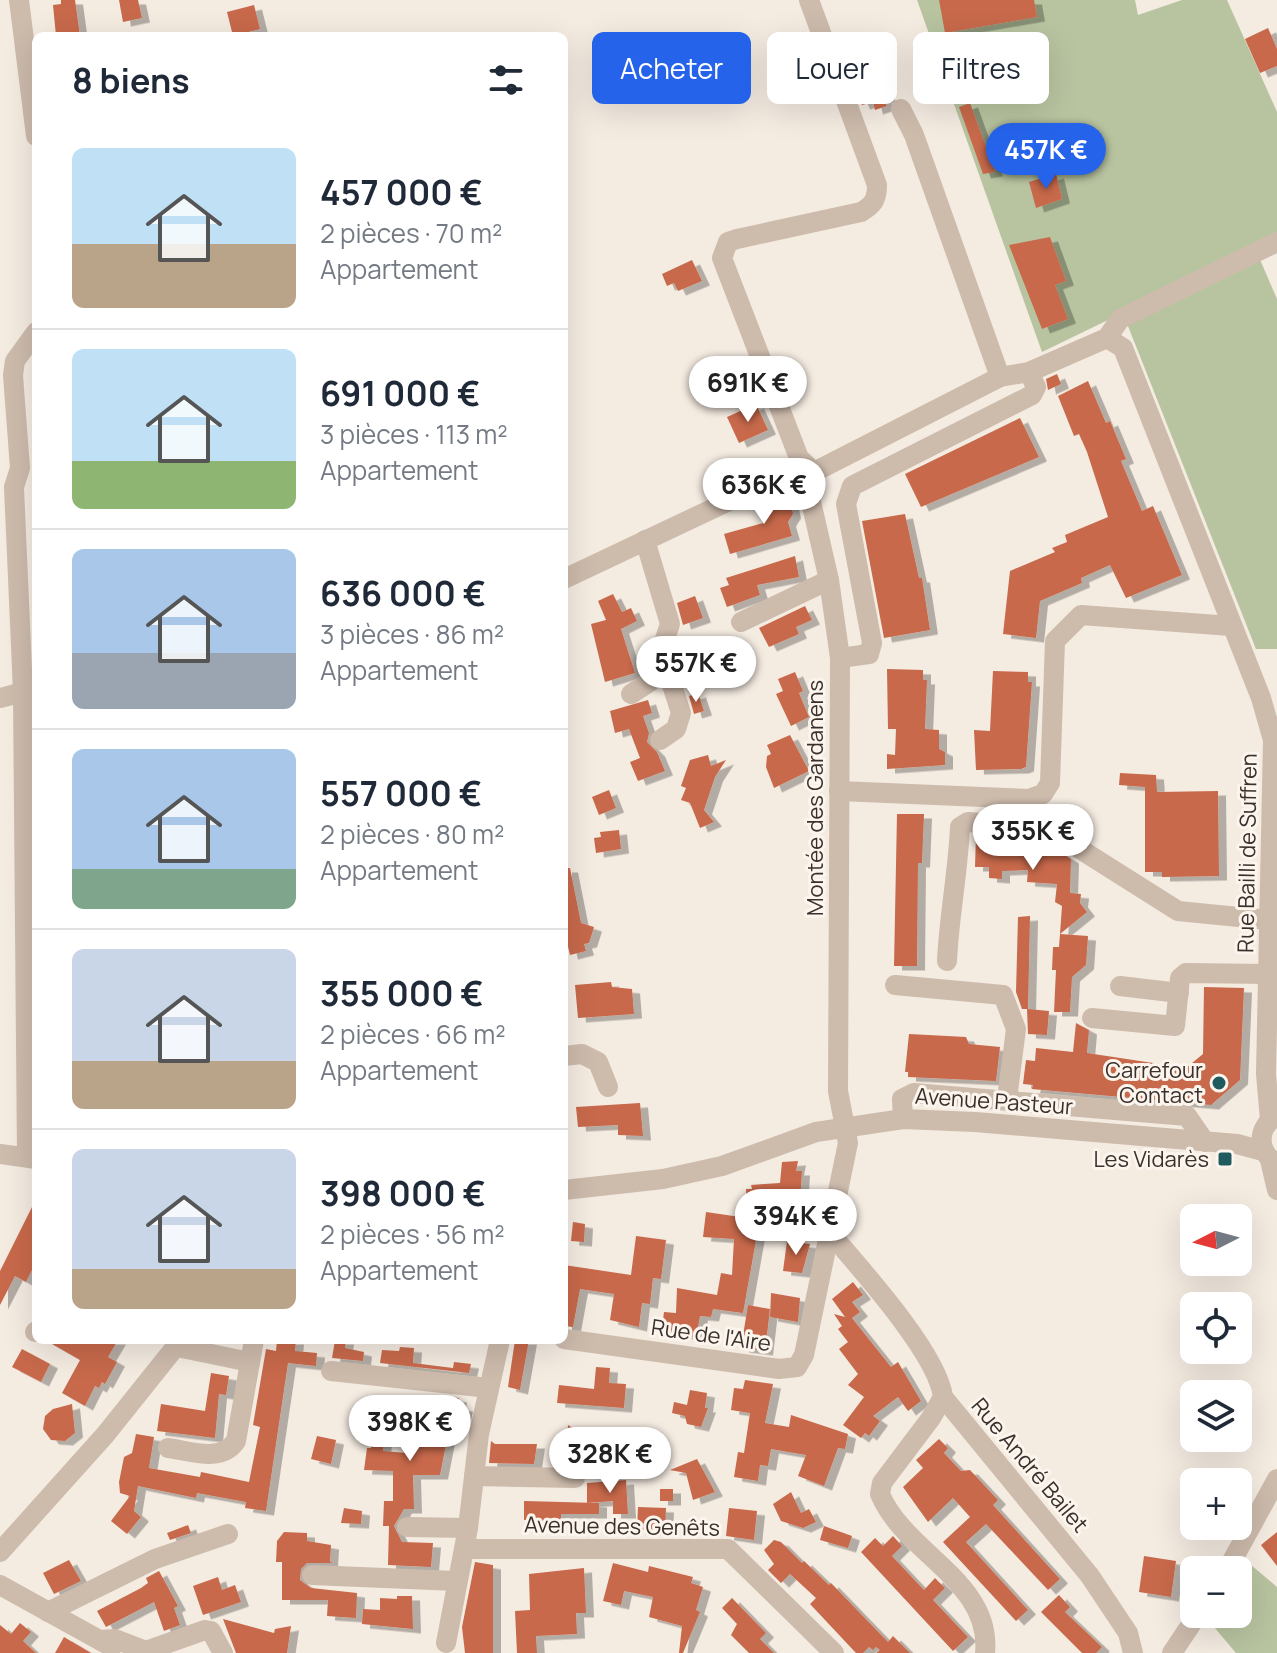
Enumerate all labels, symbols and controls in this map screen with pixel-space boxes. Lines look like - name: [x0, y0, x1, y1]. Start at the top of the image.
- chip: Acheter: [592, 32, 751, 104]
- chip: Louer: [767, 32, 897, 104]
- chip: Filtres: [913, 32, 1049, 104]
- text: 8 biens: [72, 57, 190, 103]
- icon: filters: [484, 58, 528, 102]
- pin: 457K €: [981, 123, 1111, 191]
- text: 457K €: [1004, 131, 1088, 167]
- text: 457 000 €: [320, 169, 483, 215]
- icon: home: [136, 180, 232, 276]
- text: 2 pièces · 70 m²: [320, 215, 502, 251]
- text: Appartement: [320, 251, 478, 287]
- pin: 691K €: [683, 356, 813, 424]
- text: 691K €: [707, 364, 789, 400]
- text: 691 000 €: [320, 370, 480, 416]
- icon: home: [136, 381, 232, 477]
- text: 3 pièces · 113 m²: [320, 416, 508, 452]
- text: Appartement: [320, 452, 478, 488]
- pin: 636K €: [699, 458, 829, 526]
- text: 636K €: [721, 466, 807, 502]
- text: 636 000 €: [320, 570, 486, 616]
- icon: home: [136, 581, 232, 677]
- text: 3 pièces · 86 m²: [320, 616, 504, 652]
- pin: 557K €: [631, 636, 761, 704]
- text: 557K €: [654, 644, 738, 680]
- text: Appartement: [320, 652, 478, 688]
- street label: Montée des Gardanens: [800, 680, 830, 916]
- street label: Rue Bailli de Suffren: [1230, 753, 1264, 953]
- text: 557 000 €: [320, 770, 482, 816]
- icon: home: [136, 781, 232, 877]
- pin: 355K €: [968, 804, 1098, 872]
- text: 355K €: [991, 812, 1075, 848]
- text: 2 pièces · 80 m²: [320, 816, 504, 852]
- text: Appartement: [320, 852, 478, 888]
- text: 355 000 €: [320, 970, 484, 1016]
- icon: home: [136, 981, 232, 1077]
- text: 2 pièces · 66 m²: [320, 1016, 506, 1052]
- text: Appartement: [320, 1052, 478, 1088]
- place label: Carrefour Contact: [1105, 1055, 1203, 1110]
- marker: Carrefour Contact: [1210, 1074, 1228, 1092]
- street label: Avenue Pasteur: [914, 1081, 1074, 1121]
- place label: Les Vidarès: [1093, 1144, 1209, 1174]
- marker: Les Vidarès: [1216, 1150, 1234, 1168]
- text: 398 000 €: [320, 1170, 486, 1216]
- icon: home: [136, 1181, 232, 1277]
- pin: 394K €: [731, 1189, 861, 1257]
- text: 394K €: [753, 1197, 839, 1233]
- north arrow: [1180, 1204, 1252, 1276]
- map controls: [1180, 1204, 1252, 1628]
- text: 2 pièces · 56 m²: [320, 1216, 505, 1252]
- text: Appartement: [320, 1252, 478, 1288]
- button: locate: [1180, 1292, 1252, 1364]
- street label: Rue de l'Aire: [649, 1312, 773, 1358]
- button: layers: [1180, 1380, 1252, 1452]
- street label: Rue André Bailet: [965, 1391, 1095, 1539]
- pin: 398K €: [345, 1395, 475, 1463]
- text: 398K €: [367, 1403, 453, 1439]
- pin: 328K €: [545, 1427, 675, 1495]
- text: 328K €: [567, 1435, 653, 1471]
- button: +: [1180, 1468, 1252, 1540]
- street label: Avenue des Genêts: [524, 1509, 720, 1543]
- button: −: [1180, 1556, 1252, 1628]

